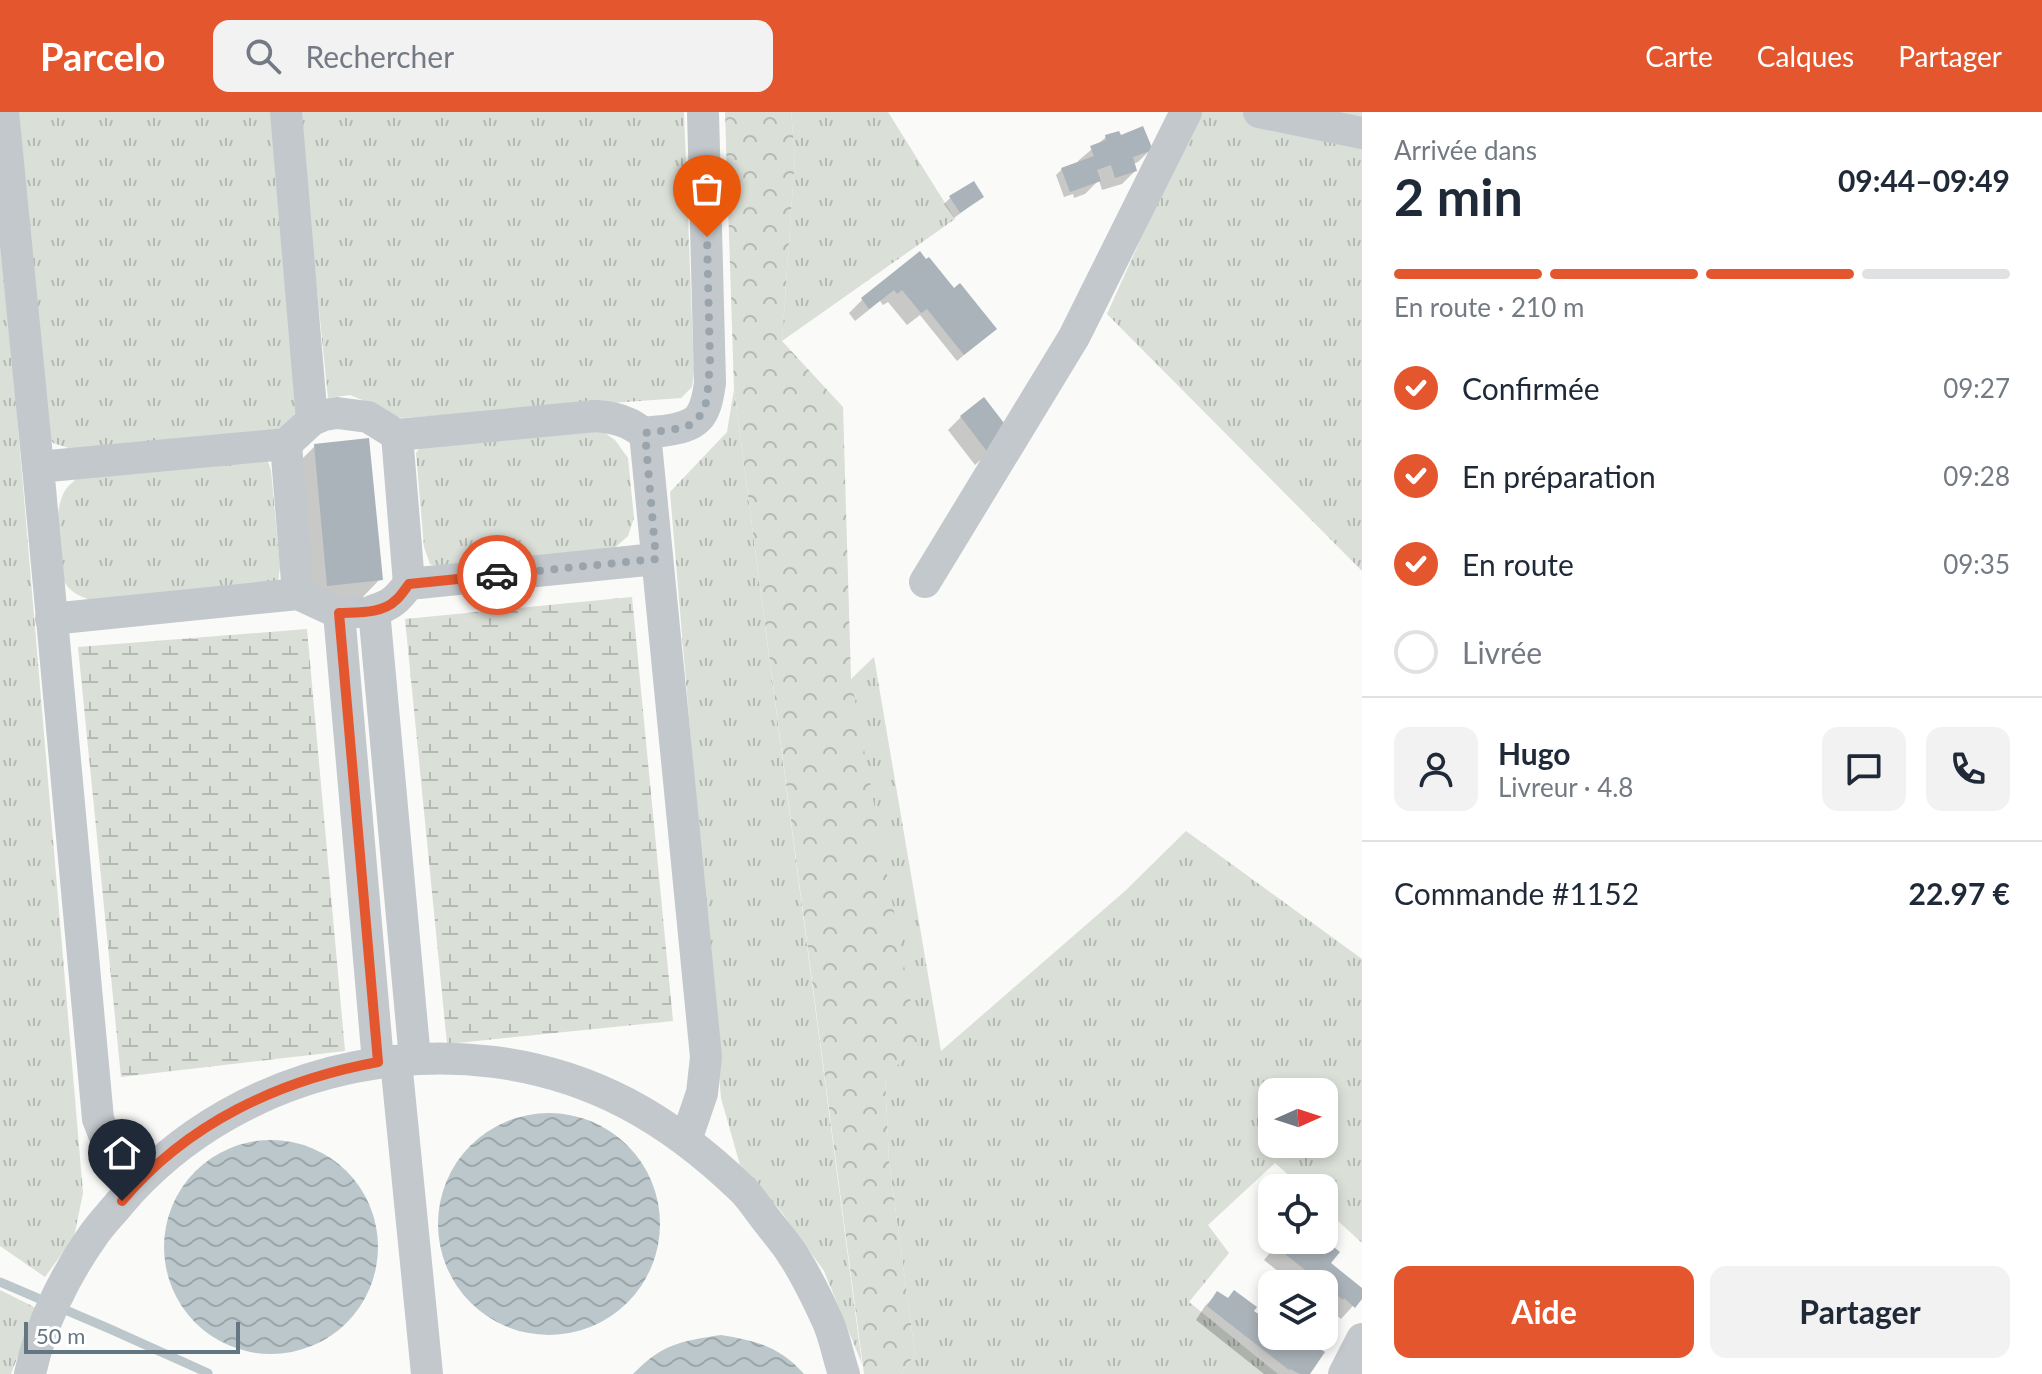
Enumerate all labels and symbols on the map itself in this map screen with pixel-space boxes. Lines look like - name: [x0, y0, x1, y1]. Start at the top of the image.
- pin: [673, 155, 741, 237]
- courier: [457, 535, 537, 615]
- north arrow: [1258, 1078, 1338, 1158]
- pin: [88, 1119, 156, 1201]
- scale bar: [24, 1318, 240, 1354]

